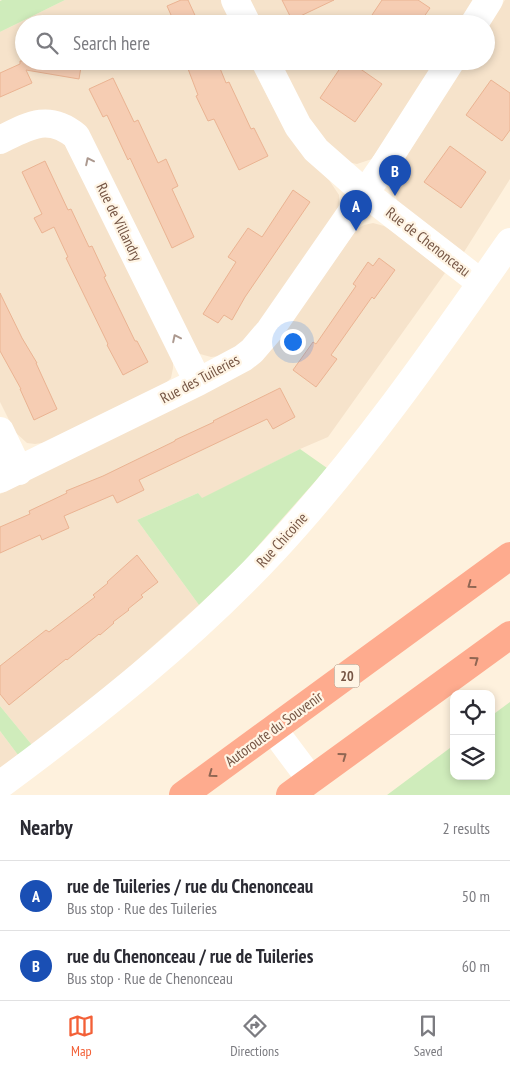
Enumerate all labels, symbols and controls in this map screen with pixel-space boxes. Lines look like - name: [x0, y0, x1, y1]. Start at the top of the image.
- search box: [15, 15, 495, 70]
- icon: search: [33, 29, 61, 57]
- text: Search here: [73, 31, 150, 55]
- pin: B: [379, 155, 411, 196]
- one-way arrow: [85, 157, 95, 166]
- street label: Rue de Villandry: [92, 180, 147, 264]
- pin: A: [340, 190, 372, 231]
- street label: Rue de Chenonceau: [382, 203, 474, 281]
- your location: [280, 329, 306, 355]
- one-way arrow: [172, 335, 182, 344]
- street label: Rue des Tuileries: [157, 350, 243, 407]
- street label: Rue Chicoine: [252, 508, 311, 571]
- one-way arrow: [467, 579, 477, 588]
- one-way arrow: [469, 657, 479, 666]
- road number: 20: [334, 664, 360, 688]
- street label: Autoroute du Souvenir: [221, 686, 327, 770]
- map controls: [450, 690, 495, 780]
- button: locate: [450, 690, 495, 735]
- button: layers: [450, 735, 495, 780]
- one-way arrow: [338, 753, 347, 762]
- one-way arrow: [208, 768, 218, 777]
- text: Nearby: [20, 814, 73, 841]
- text: 2 results: [443, 818, 490, 838]
- text: rue de Tuileries / rue du Chenonceau: [67, 874, 313, 898]
- text: A: [32, 886, 40, 906]
- text: 50 m: [462, 886, 490, 906]
- text: Bus stop · Rue des Tuileries: [67, 898, 217, 918]
- text: rue du Chenonceau / rue de Tuileries: [67, 944, 313, 968]
- text: B: [32, 956, 40, 976]
- text: 60 m: [462, 956, 490, 976]
- text: Bus stop · Rue de Chenonceau: [67, 968, 233, 988]
- tab: Map: [67, 1012, 95, 1060]
- tab: Directions: [230, 1012, 279, 1060]
- tab: Saved: [414, 1012, 443, 1060]

